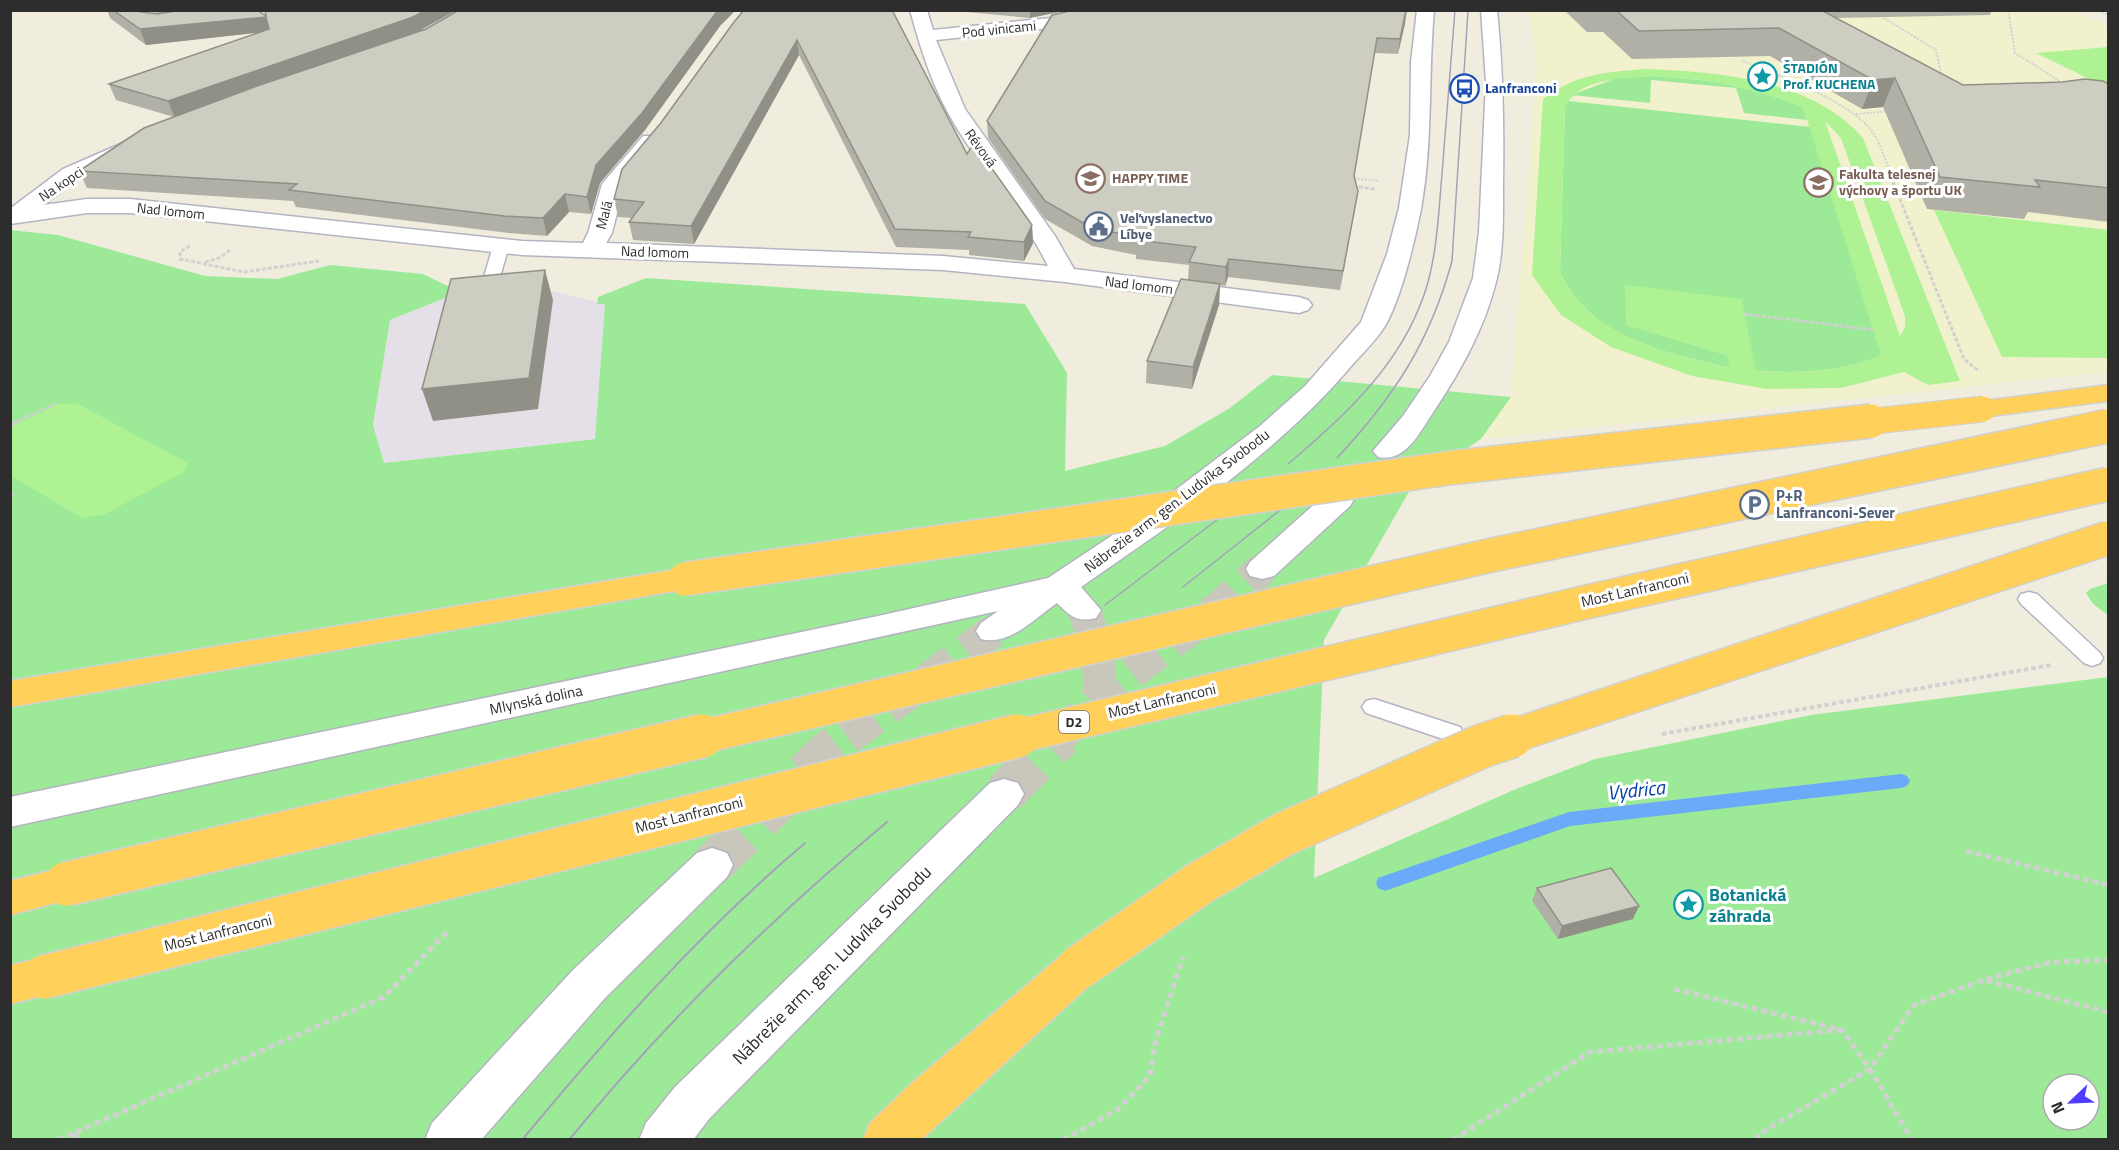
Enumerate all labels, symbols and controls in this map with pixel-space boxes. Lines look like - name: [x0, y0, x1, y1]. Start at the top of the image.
- street label: Pod vinicami: [961, 14, 1037, 43]
- place label: ŠTADIÓN Prof. KUCHENA: [1783, 57, 1876, 94]
- place icon: ŠTADIÓN Prof. KUCHENA: [1746, 60, 1778, 92]
- bus stop icon: Lanfranconi: [1448, 72, 1480, 104]
- place label: Lanfranconi: [1485, 77, 1557, 98]
- street label: Révová: [960, 124, 1003, 171]
- street label: Na kopci: [34, 161, 87, 206]
- school or university icon: HAPPY TIME: [1075, 162, 1107, 194]
- place label: Fakulta telesnej výchovy a športu UK: [1839, 163, 1962, 200]
- school or university icon: Fakulta telesnej výchovy a športu UK: [1802, 166, 1834, 198]
- place label: HAPPY TIME: [1112, 167, 1188, 188]
- street label: Nad lomom: [136, 196, 206, 225]
- street label: Malá: [590, 198, 617, 232]
- place label: Veľvyslanectvo Líbye: [1120, 207, 1213, 244]
- public building icon: Veľvyslanectvo Líbye: [1083, 210, 1115, 242]
- street label: Nad lomom: [620, 240, 690, 263]
- street label: Nad lomom: [1104, 270, 1174, 299]
- street label: Nábrežie arm. gen. Ludvíka Svobodu: [1079, 423, 1274, 578]
- place label: P+R Lanfranconi-Sever: [1776, 484, 1895, 524]
- parking icon: P+R Lanfranconi-Sever: [1739, 489, 1771, 521]
- street label: Most Lanfranconi: [1579, 566, 1691, 613]
- street label: Most Lanfranconi: [1106, 677, 1218, 724]
- street label: Mlynská dolina: [487, 678, 585, 721]
- road number: D2: [1059, 711, 1089, 733]
- water label: Vydrica: [1606, 771, 1667, 808]
- street label: Most Lanfranconi: [633, 790, 745, 839]
- street label: Nábrežie arm. gen. Ludvíka Svobodu: [726, 859, 938, 1071]
- place label: Botanická záhrada: [1709, 881, 1786, 929]
- place icon: Botanická záhrada: [1672, 889, 1704, 921]
- street label: Most Lanfranconi: [162, 908, 274, 957]
- north arrow: [2041, 1072, 2101, 1132]
- text: N: [2044, 1098, 2070, 1118]

